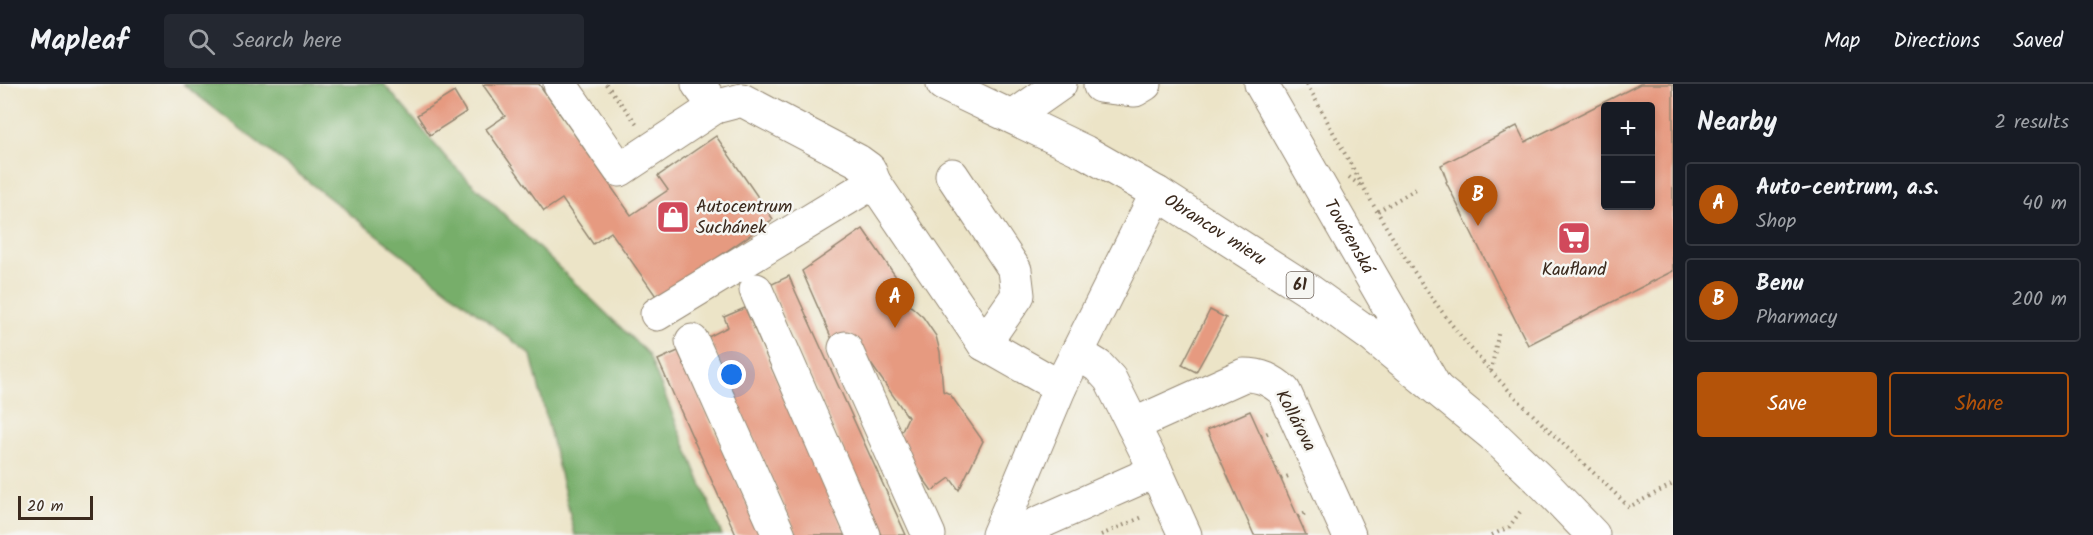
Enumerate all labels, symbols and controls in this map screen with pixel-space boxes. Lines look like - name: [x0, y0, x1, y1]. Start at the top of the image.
- search box: [164, 14, 584, 68]
- text: Mapleaf: [30, 19, 128, 64]
- text: Search here: [233, 24, 342, 59]
- icon: search: [185, 25, 218, 58]
- text: Map: [1824, 25, 1860, 58]
- text: Directions: [1893, 25, 1980, 58]
- text: Saved: [2013, 25, 2063, 58]
- map controls: [1601, 102, 1655, 210]
- button: +: [1601, 102, 1655, 156]
- text: Nearby: [1697, 102, 1777, 144]
- text: 2 results: [1994, 107, 2069, 139]
- button: −: [1601, 156, 1655, 210]
- text: Auto-centrum, a.s.: [1756, 171, 1939, 206]
- pin: B: [1458, 176, 1498, 226]
- street label: Obrancov mieru: [1158, 186, 1272, 274]
- text: A: [1712, 188, 1725, 220]
- text: 40 m: [2022, 188, 2067, 220]
- place label: Autocentrum Suchánek: [696, 193, 792, 243]
- street label: Továrenská: [1316, 194, 1382, 281]
- shop icon: Autocentrum Suchánek: [655, 199, 691, 235]
- text: Shop: [1756, 206, 1796, 238]
- supermarket icon: Kaufland: [1556, 220, 1592, 256]
- place label: Kaufland: [1542, 256, 1607, 285]
- text: Benu: [1756, 267, 1803, 302]
- road number: 61: [1286, 272, 1314, 298]
- pin: A: [876, 278, 914, 328]
- text: B: [1712, 284, 1725, 316]
- text: 200 m: [2011, 284, 2067, 316]
- text: Pharmacy: [1756, 302, 1837, 334]
- your location: [717, 360, 746, 389]
- button: Save: [1697, 372, 1877, 437]
- button: Share: [1889, 372, 2069, 437]
- street label: Kollárova: [1267, 385, 1323, 457]
- scale bar: [18, 493, 93, 520]
- text: 20 m: [27, 494, 63, 519]

